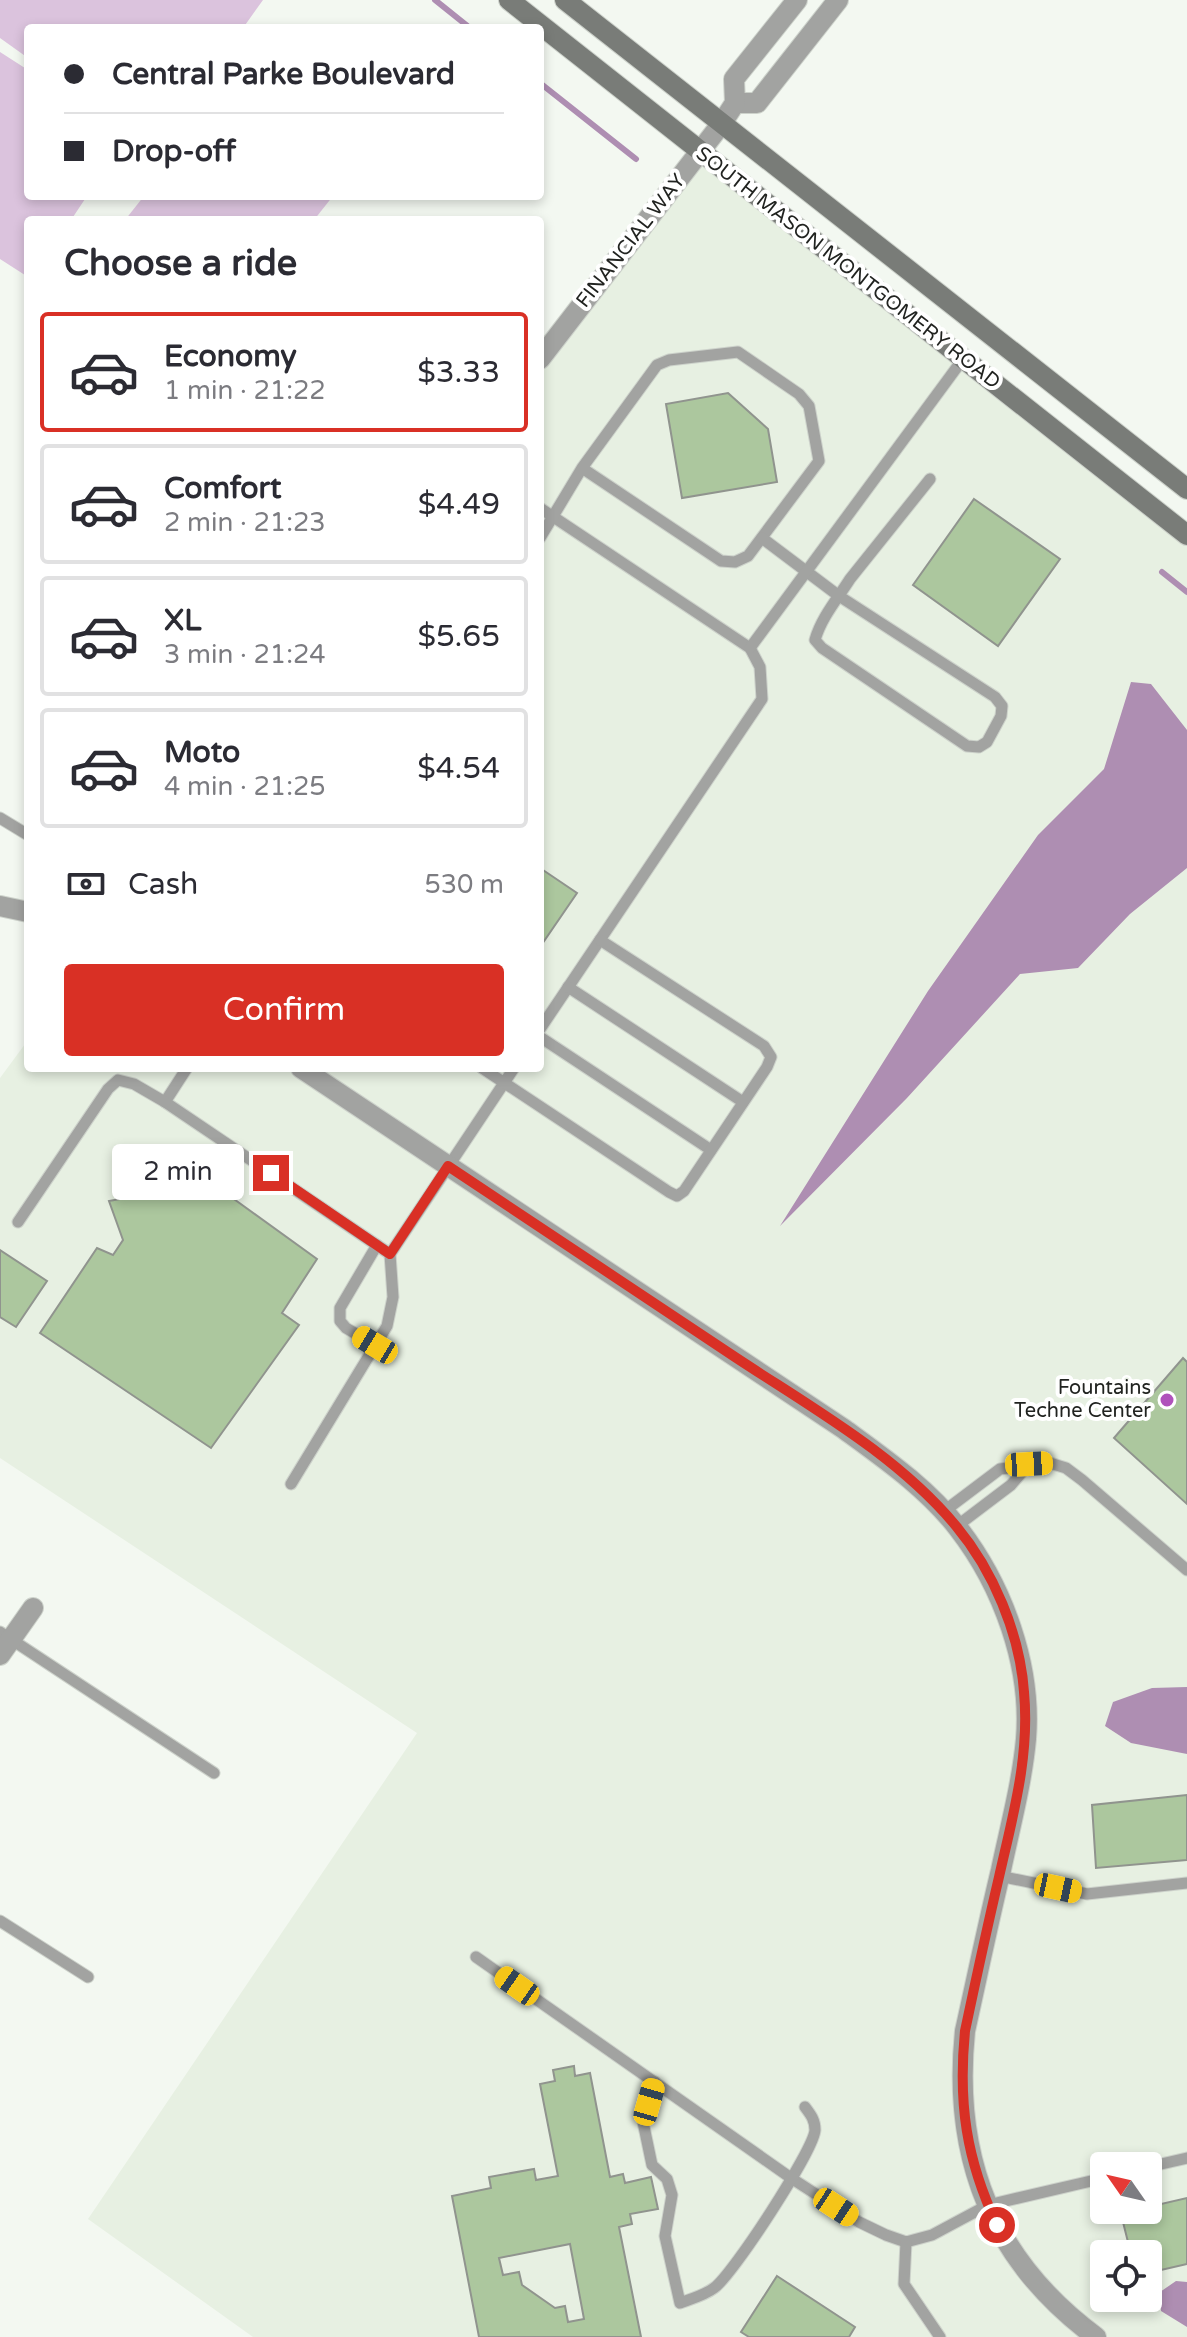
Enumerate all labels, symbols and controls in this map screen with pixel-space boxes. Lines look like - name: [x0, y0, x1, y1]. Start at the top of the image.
- text: Central Parke Boulevard: [112, 56, 455, 93]
- text: Drop-off: [112, 133, 236, 170]
- street label: SOUTH MASON MONTGOMERY ROAD: [691, 142, 1005, 394]
- street label: FINANCIAL WAY: [571, 169, 691, 313]
- text: Choose a ride: [64, 242, 297, 285]
- icon: car: [68, 336, 140, 408]
- text: Economy: [164, 338, 297, 375]
- text: $3.33: [417, 354, 500, 391]
- text: 1 min · 21:22: [164, 375, 326, 406]
- icon: car: [68, 468, 140, 540]
- text: Comfort: [164, 470, 282, 507]
- text: $4.49: [418, 486, 500, 523]
- text: 2 min · 21:23: [164, 507, 326, 538]
- icon: car: [68, 600, 140, 672]
- text: XL: [164, 602, 201, 639]
- text: $5.65: [418, 618, 500, 655]
- text: 3 min · 21:24: [164, 639, 326, 670]
- icon: car: [68, 732, 140, 804]
- text: Moto: [164, 734, 240, 771]
- text: $4.54: [417, 750, 500, 787]
- text: 4 min · 21:25: [164, 771, 326, 802]
- icon: cash: [64, 862, 108, 906]
- text: Cash: [128, 866, 198, 903]
- text: 530 m: [424, 869, 504, 900]
- button: Confirm: [64, 964, 504, 1056]
- callout: 2 min: [111, 1145, 243, 1201]
- route end: [253, 1155, 289, 1191]
- text: 2 min: [143, 1156, 213, 1187]
- car: [348, 1322, 402, 1368]
- place label: Fountains Techne Center: [1014, 1376, 1151, 1423]
- marker: Fountains Techne Center: [1158, 1391, 1176, 1409]
- car: [1004, 1451, 1054, 1477]
- car: [1032, 1871, 1084, 1905]
- car: [490, 1962, 544, 2010]
- car: [631, 2076, 667, 2128]
- north arrow: [1090, 2152, 1162, 2224]
- map controls: [1090, 2152, 1162, 2312]
- car: [809, 2184, 863, 2230]
- route start: [979, 2207, 1015, 2243]
- button: locate: [1090, 2240, 1162, 2312]

